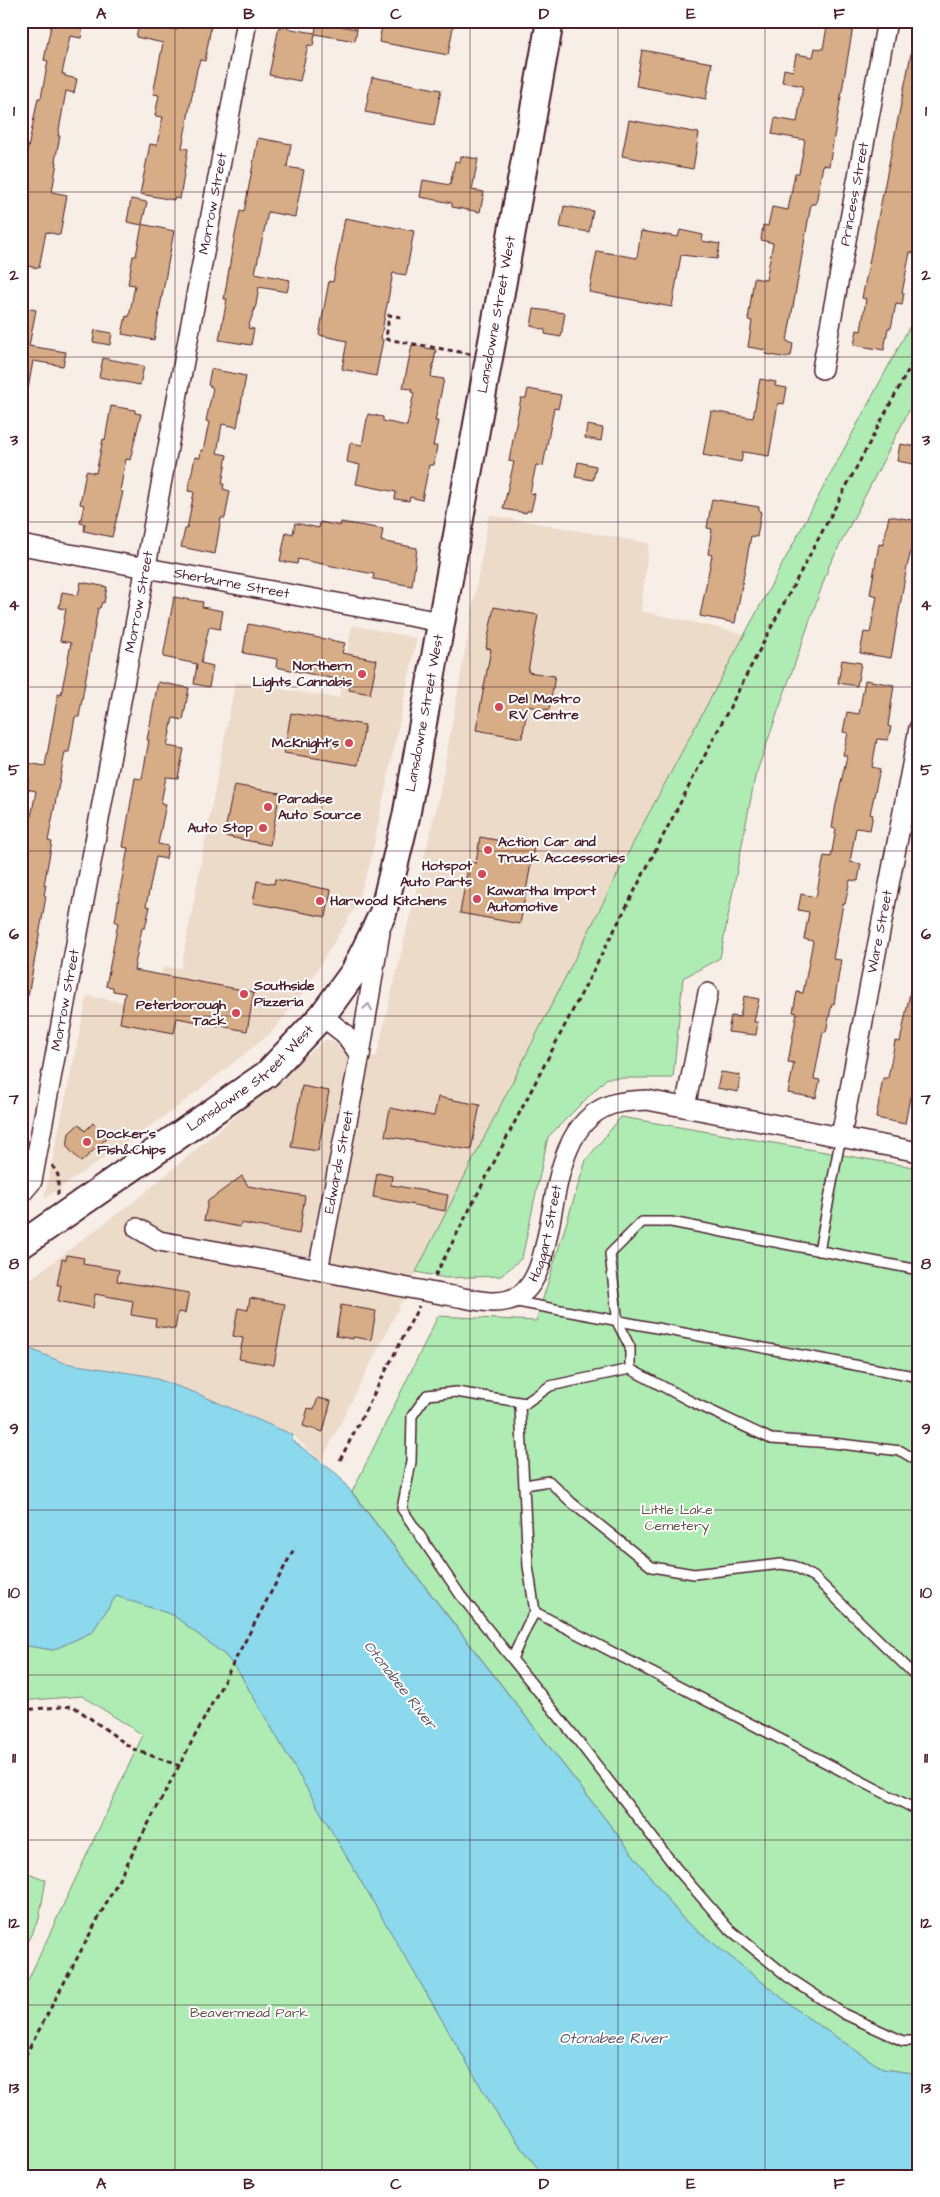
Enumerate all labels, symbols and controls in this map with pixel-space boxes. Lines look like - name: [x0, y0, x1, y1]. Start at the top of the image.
- text: A: [96, 3, 107, 25]
- text: B: [243, 3, 255, 25]
- text: C: [390, 3, 402, 25]
- text: D: [539, 3, 550, 25]
- text: E: [686, 3, 696, 25]
- text: F: [833, 3, 845, 25]
- text: 1: [13, 100, 16, 122]
- text: 1: [925, 100, 928, 122]
- street label: Princess Street: [835, 140, 874, 248]
- street label: Morrow Street: [194, 151, 232, 256]
- street label: Lansdowne Street West: [473, 234, 521, 395]
- text: 2: [8, 264, 19, 286]
- text: 2: [920, 264, 931, 286]
- text: 3: [9, 429, 19, 451]
- text: 3: [921, 429, 931, 451]
- street label: Morrow Street: [120, 549, 159, 654]
- street label: Sherburne Street: [172, 563, 291, 604]
- text: 4: [9, 594, 20, 616]
- text: 4: [921, 594, 932, 616]
- street label: Lansdowne Street West: [401, 632, 449, 793]
- place label: Northern Lights Cannabis: [253, 656, 352, 693]
- marker: Northern Lights Cannabis: [356, 668, 368, 680]
- place label: Del Mastro RV Centre: [509, 689, 581, 725]
- marker: Del Mastro RV Centre: [493, 701, 505, 713]
- place label: McKnight's: [272, 733, 339, 754]
- marker: McKnight's: [343, 737, 355, 749]
- text: 5: [8, 759, 20, 781]
- text: 5: [920, 759, 932, 781]
- place label: Paradise Auto Source: [278, 789, 362, 825]
- marker: Paradise Auto Source: [262, 801, 274, 813]
- place label: Auto Stop: [187, 818, 253, 838]
- marker: Auto Stop: [257, 822, 269, 834]
- place label: Action Car and Truck Accessories: [497, 832, 625, 868]
- marker: Action Car and Truck Accessories: [482, 844, 494, 856]
- place label: Hotspot Auto Parts: [400, 856, 472, 892]
- marker: Hotspot Auto Parts: [476, 868, 488, 880]
- place label: Kawartha Import Automotive: [487, 881, 596, 917]
- street label: Ware Street: [862, 888, 898, 975]
- place label: Harwood Kitchens: [330, 891, 447, 911]
- marker: Kawartha Import Automotive: [471, 893, 483, 905]
- marker: Harwood Kitchens: [314, 895, 326, 907]
- text: 6: [9, 923, 19, 945]
- text: 6: [921, 923, 931, 945]
- street label: Morrow Street: [46, 947, 85, 1053]
- place label: Southside Pizzeria: [253, 976, 315, 1012]
- marker: Southside Pizzeria: [238, 988, 250, 1000]
- place label: Peterborough Tack: [136, 995, 227, 1031]
- one-way arrow: [362, 1002, 373, 1010]
- marker: Peterborough Tack: [230, 1007, 242, 1019]
- street label: Lansdowne Street West: [183, 1020, 319, 1137]
- text: 7: [8, 1088, 19, 1110]
- text: 7: [920, 1088, 931, 1110]
- street label: Edwards Street: [319, 1108, 359, 1215]
- place label: Docker's Fish&Chips: [97, 1124, 166, 1160]
- marker: Docker's Fish&Chips: [81, 1136, 93, 1148]
- street label: Haggart Street: [524, 1183, 567, 1286]
- text: 8: [9, 1253, 20, 1275]
- text: 8: [921, 1253, 932, 1275]
- text: 9: [9, 1418, 19, 1440]
- text: 9: [921, 1418, 931, 1440]
- park label: Little Lake Cemetery: [641, 1500, 713, 1536]
- text: 10: [8, 1582, 20, 1604]
- text: 10: [920, 1582, 932, 1604]
- water label: Otonabee River: [359, 1636, 442, 1735]
- text: 11: [12, 1747, 17, 1769]
- text: 11: [924, 1747, 929, 1769]
- text: 12: [8, 1912, 20, 1934]
- text: 12: [920, 1912, 932, 1934]
- park label: Beavermead Park: [190, 2003, 308, 2023]
- water label: Otonabee River: [559, 2028, 668, 2049]
- text: 13: [9, 2077, 20, 2099]
- text: 13: [921, 2077, 932, 2099]
- text: A: [96, 2173, 107, 2195]
- text: B: [243, 2173, 255, 2195]
- text: C: [390, 2173, 402, 2195]
- text: D: [539, 2173, 550, 2195]
- text: E: [686, 2173, 696, 2195]
- text: F: [833, 2173, 845, 2195]

